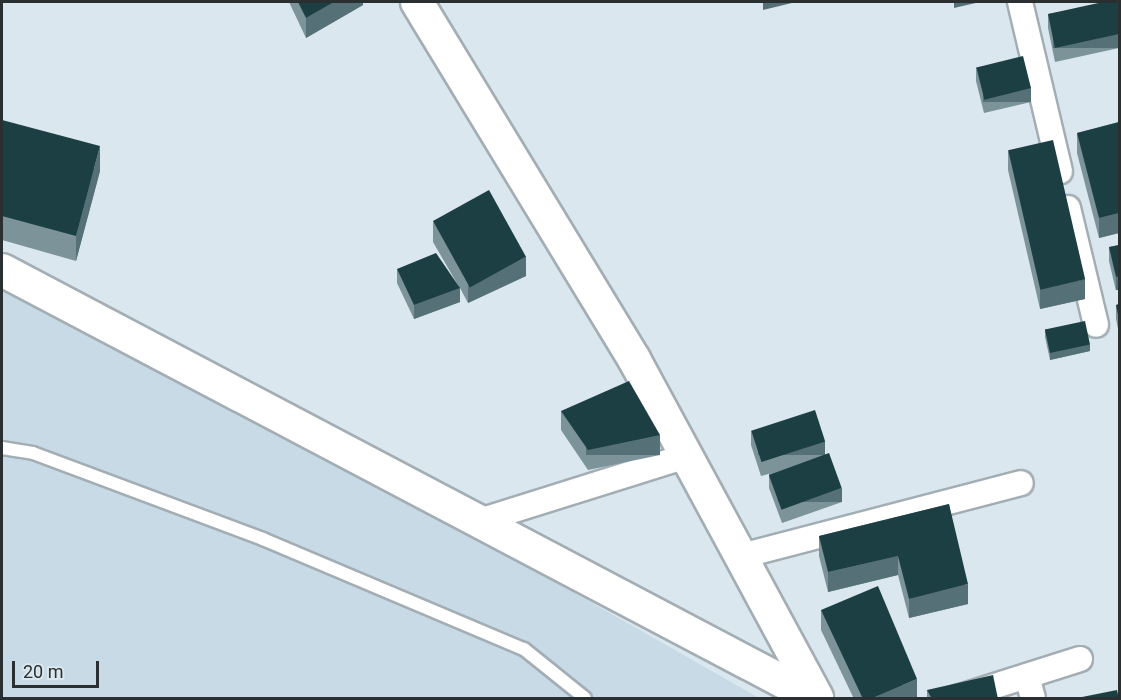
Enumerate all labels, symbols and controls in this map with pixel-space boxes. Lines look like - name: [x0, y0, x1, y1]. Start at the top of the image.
- scale bar: [15, 649, 102, 687]
- text: 20 m: [23, 661, 63, 682]

